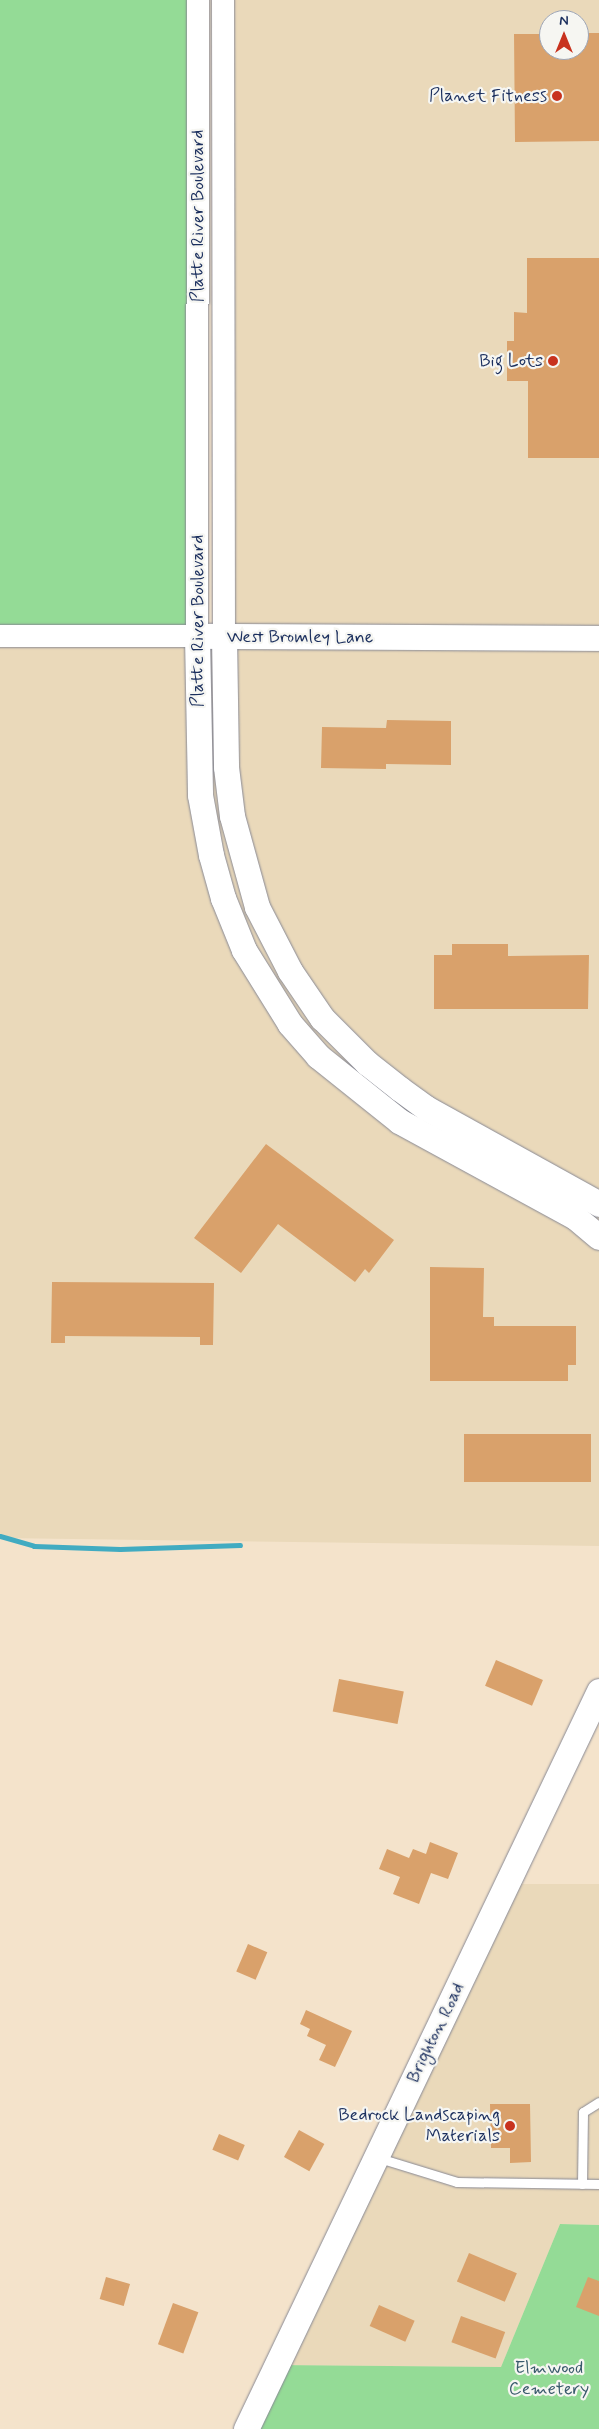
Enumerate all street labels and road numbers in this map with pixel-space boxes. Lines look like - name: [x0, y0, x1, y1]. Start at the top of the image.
- street label: Platte River Boulevard: [187, 130, 209, 302]
- street label: Platte River Boulevard: [187, 535, 209, 707]
- street label: West Bromley Lane: [227, 626, 373, 648]
- street label: Brighton Road: [402, 1979, 470, 2087]

